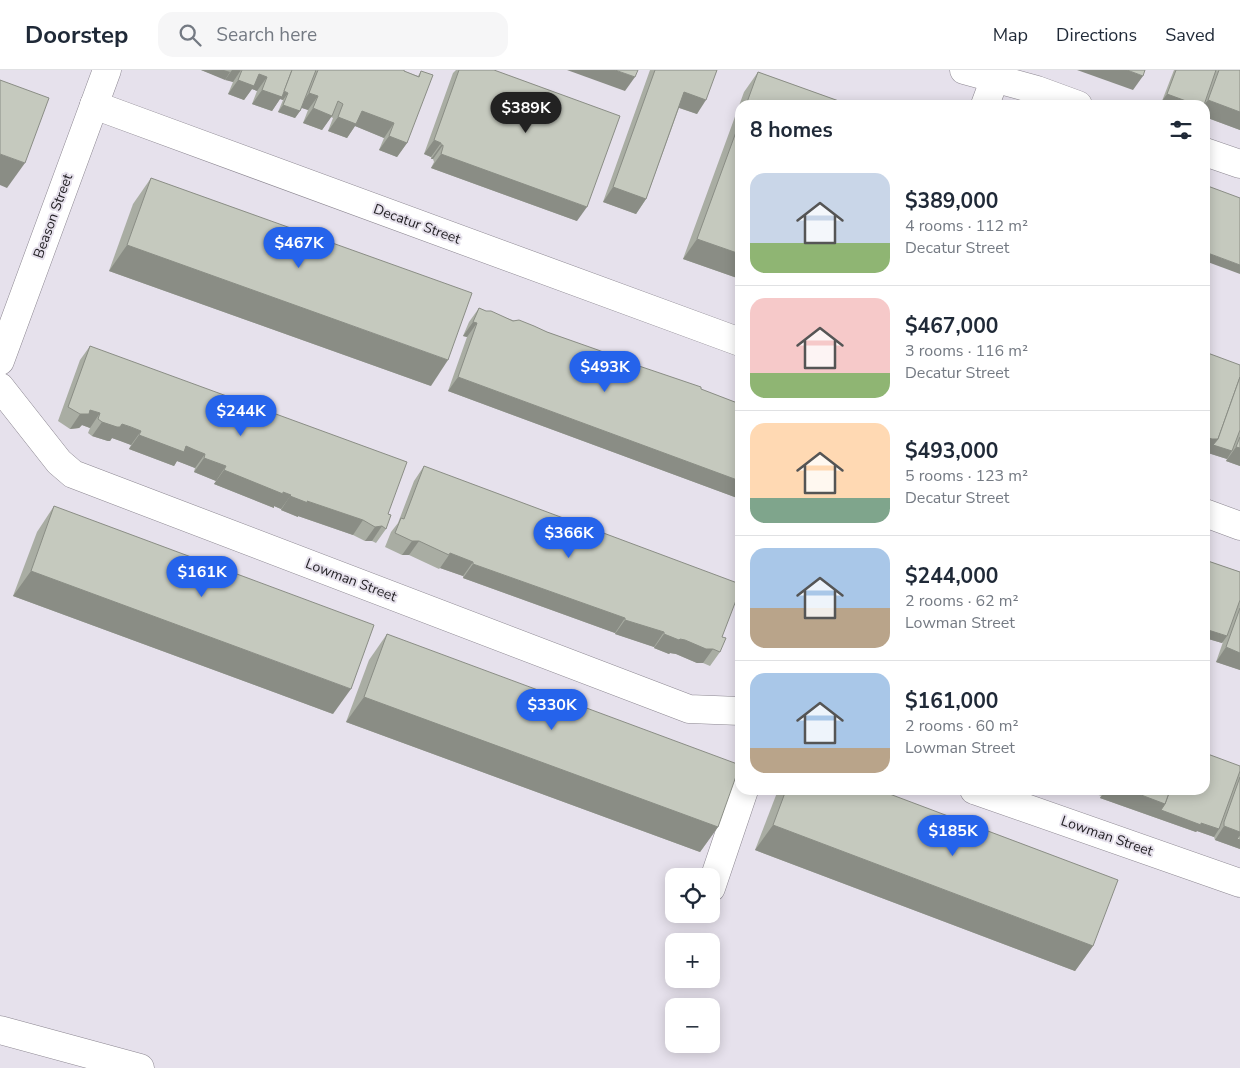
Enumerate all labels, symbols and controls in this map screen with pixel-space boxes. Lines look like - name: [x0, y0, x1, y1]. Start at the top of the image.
- search box: [158, 12, 508, 57]
- text: Doorstep: [25, 19, 128, 51]
- icon: search: [176, 21, 204, 49]
- text: Search here: [216, 22, 317, 48]
- text: Map: [993, 23, 1028, 47]
- text: Directions: [1056, 23, 1137, 47]
- text: Saved: [1165, 23, 1215, 47]
- pin: $389K: [491, 92, 561, 134]
- text: $389K: [501, 97, 551, 119]
- text: 8 homes: [750, 116, 833, 144]
- icon: filters: [1167, 116, 1195, 144]
- street label: Beason Street: [29, 171, 77, 261]
- text: $389,000: [905, 187, 998, 215]
- icon: home: [790, 193, 850, 253]
- street label: Decatur Street: [371, 199, 463, 249]
- text: 4 rooms · 112 m²: [905, 215, 1028, 237]
- pin: $467K: [264, 226, 334, 269]
- text: $467K: [274, 232, 324, 254]
- text: Decatur Street: [905, 237, 1009, 259]
- text: $467,000: [905, 312, 998, 340]
- icon: home: [790, 318, 850, 378]
- text: 3 rooms · 116 m²: [905, 340, 1028, 362]
- pin: $493K: [570, 350, 640, 393]
- text: $493K: [580, 356, 630, 378]
- text: Decatur Street: [905, 362, 1009, 384]
- pin: $244K: [206, 394, 276, 437]
- text: $244K: [216, 400, 266, 422]
- text: $493,000: [905, 437, 998, 465]
- icon: home: [790, 443, 850, 503]
- text: 5 rooms · 123 m²: [905, 465, 1028, 487]
- text: Decatur Street: [905, 487, 1009, 509]
- pin: $366K: [534, 516, 604, 559]
- text: $366K: [544, 522, 594, 544]
- street label: Lowman Street: [303, 554, 399, 606]
- pin: $161K: [167, 556, 237, 598]
- text: $161K: [177, 561, 227, 583]
- text: $244,000: [905, 562, 998, 590]
- icon: home: [790, 568, 850, 628]
- text: 2 rooms · 62 m²: [905, 590, 1018, 612]
- text: Lowman Street: [905, 612, 1015, 634]
- text: $161,000: [905, 687, 998, 715]
- pin: $330K: [517, 688, 587, 731]
- icon: home: [790, 693, 850, 753]
- text: $330K: [527, 694, 577, 716]
- text: 2 rooms · 60 m²: [905, 715, 1018, 737]
- text: Lowman Street: [905, 737, 1015, 759]
- street label: Lowman Street: [1058, 811, 1156, 861]
- pin: $185K: [918, 814, 988, 857]
- text: $185K: [928, 820, 978, 842]
- map controls: [665, 868, 720, 1053]
- button: locate: [665, 868, 720, 923]
- button: +: [665, 933, 720, 988]
- button: −: [665, 998, 720, 1053]

